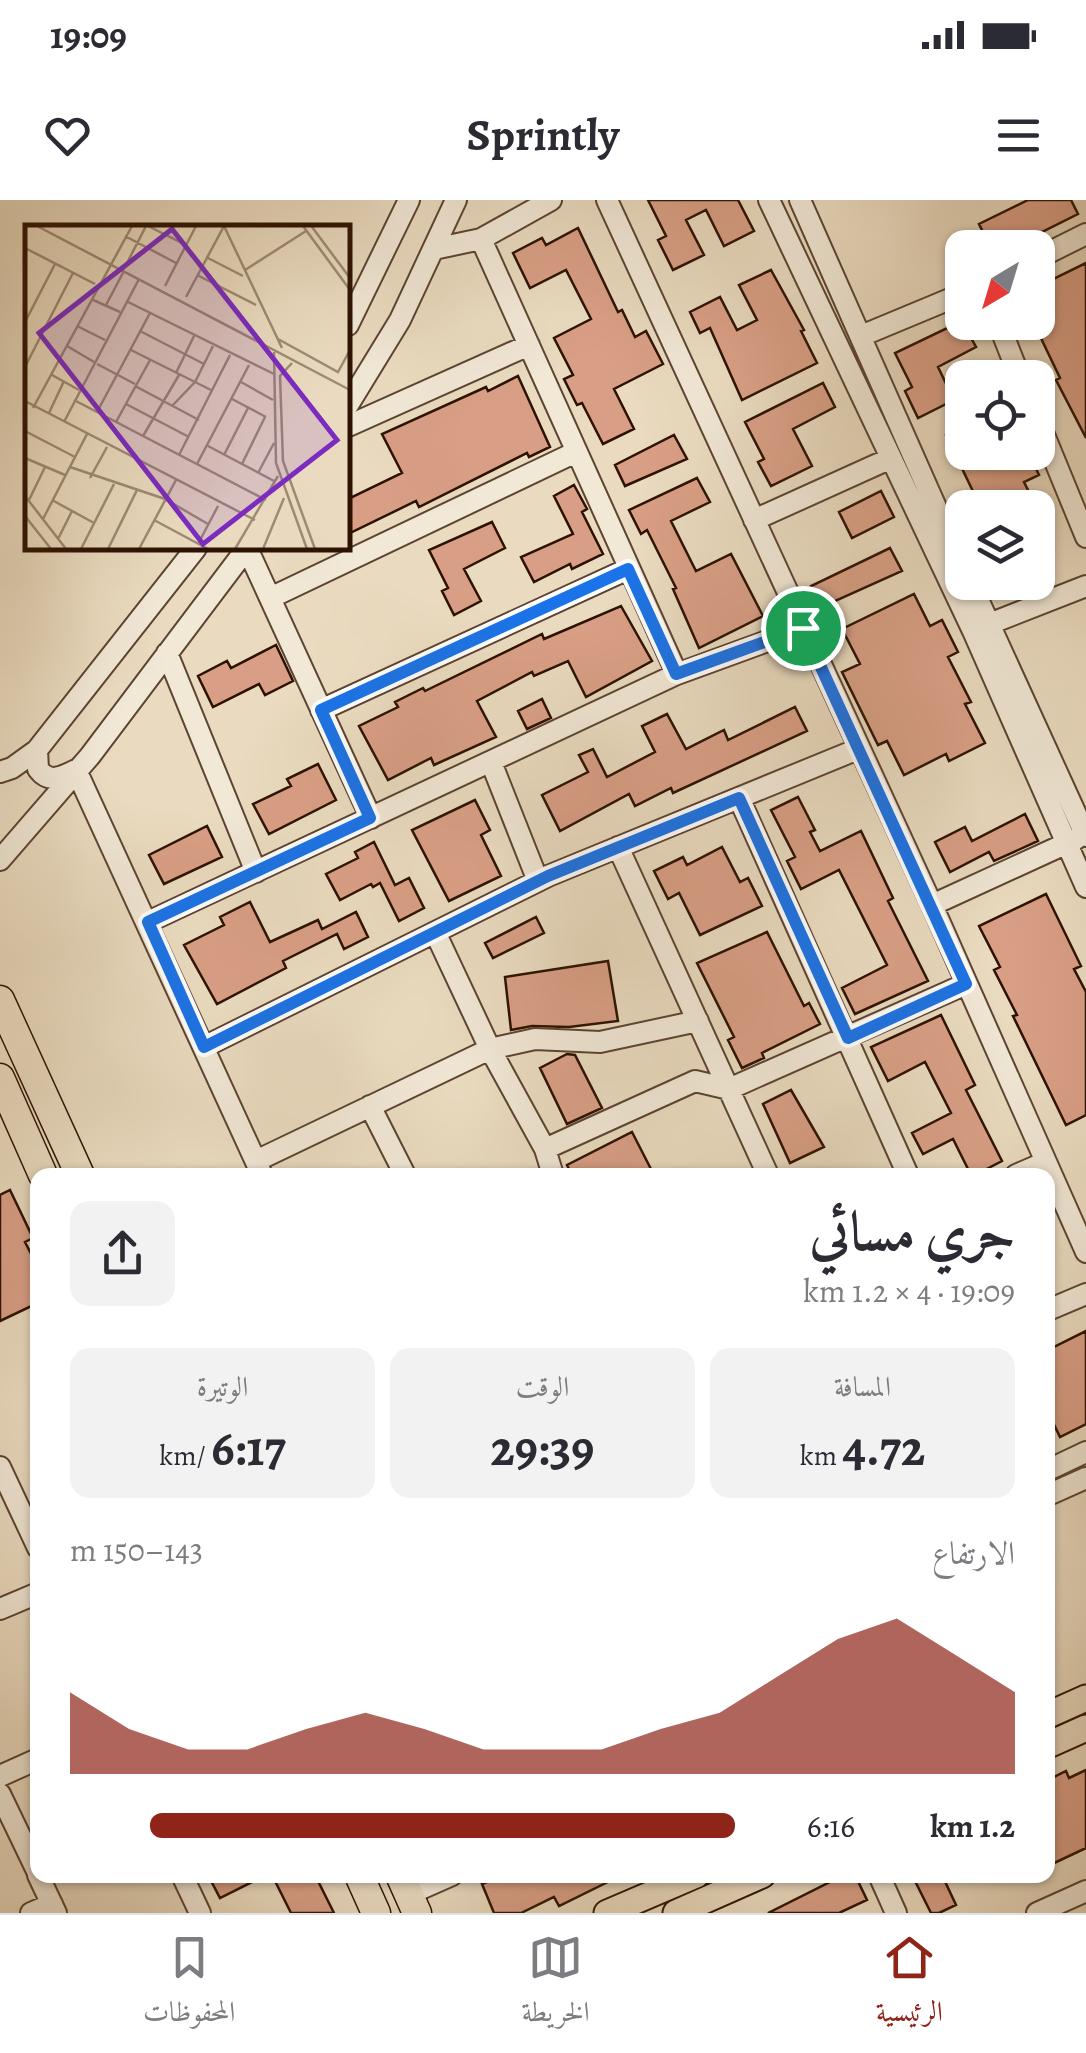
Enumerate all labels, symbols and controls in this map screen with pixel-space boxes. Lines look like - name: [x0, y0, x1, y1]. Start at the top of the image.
- text: 19:09: [50, 9, 127, 61]
- text: Sprintly: [467, 104, 620, 166]
- icon: heart: [40, 108, 95, 163]
- icon: menu: [991, 108, 1046, 163]
- inset map: [25, 225, 350, 550]
- north arrow: [945, 230, 1055, 340]
- map controls: [945, 230, 1055, 600]
- button: locate: [945, 360, 1055, 470]
- button: layers: [945, 490, 1055, 600]
- pin: [761, 586, 846, 671]
- icon: arrive: [776, 601, 831, 656]
- text: جري مسائي: [810, 1194, 1015, 1269]
- button: share: [70, 1201, 175, 1306]
- text: 19:09 · 4 × 1.2 km: [803, 1269, 1015, 1313]
- text: الوتيرة: [197, 1368, 248, 1406]
- text: الوقت: [516, 1368, 569, 1406]
- text: المسافة: [834, 1368, 891, 1406]
- text: 6:17: [211, 1414, 286, 1482]
- text: 29:39: [491, 1414, 594, 1482]
- text: 4.72: [843, 1414, 925, 1482]
- text: /km: [159, 1437, 211, 1475]
- text: km: [800, 1437, 843, 1475]
- text: 143–150 m: [70, 1528, 203, 1572]
- text: الارتفاع: [932, 1531, 1015, 1575]
- text: 6:16: [807, 1804, 855, 1848]
- text: 1.2 km: [930, 1804, 1015, 1848]
- tab: المحفوظات: [143, 1930, 235, 2039]
- tab: الخريطة: [521, 1930, 590, 2039]
- tab: الرئيسية: [876, 1930, 943, 2039]

